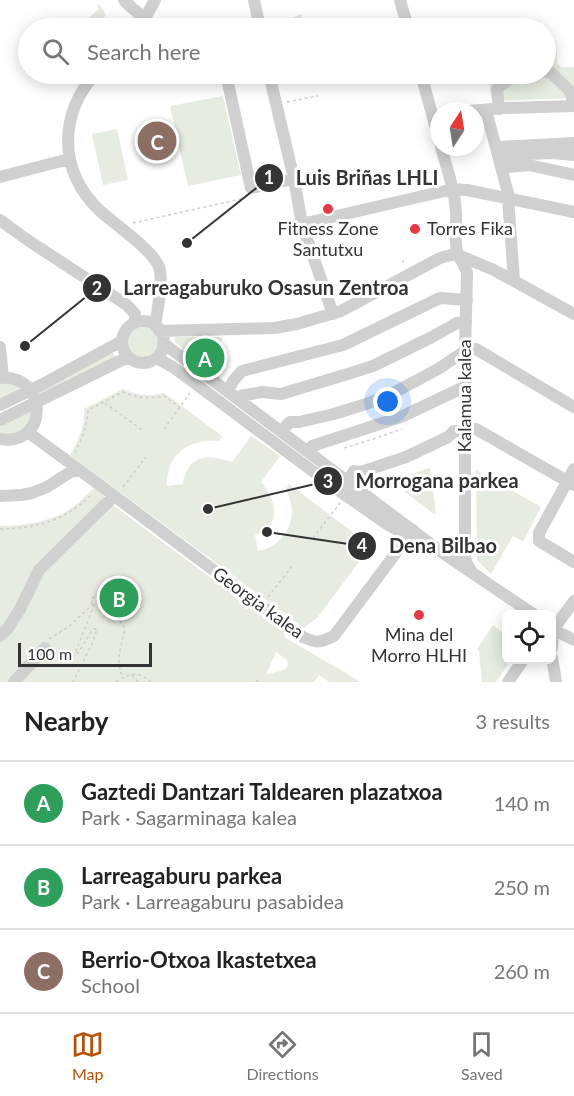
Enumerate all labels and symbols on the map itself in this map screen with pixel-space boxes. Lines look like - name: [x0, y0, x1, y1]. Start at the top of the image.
- north arrow: [430, 102, 484, 156]
- pin: C: [138, 118, 176, 164]
- callout: Luis Briñas LHLI: [254, 159, 451, 197]
- text: Luis Briñas LHLI: [296, 165, 438, 189]
- text: 1: [264, 166, 274, 188]
- marker: Fitness Zone Santutxu: [321, 202, 335, 216]
- place label: Fitness Zone Santutxu: [278, 217, 378, 260]
- place label: Torres Fika: [427, 217, 513, 239]
- marker: Torres Fika: [408, 222, 422, 236]
- callout: Larreagaburuko Osasun Zentroa: [82, 269, 421, 307]
- text: Larreagaburuko Osasun Zentroa: [123, 275, 409, 299]
- text: 2: [92, 277, 102, 299]
- pin: A: [186, 336, 224, 380]
- street label: Kalamua kalea: [453, 339, 475, 453]
- your location: [373, 387, 402, 416]
- callout: Morrogana parkea: [313, 462, 530, 500]
- text: Morrogana parkea: [355, 468, 519, 492]
- text: 3: [323, 470, 333, 492]
- callout: Dena Bilbao: [347, 527, 509, 565]
- text: Dena Bilbao: [389, 533, 497, 557]
- text: 4: [357, 534, 367, 556]
- street label: Georgia kalea: [209, 562, 308, 643]
- pin: B: [100, 576, 138, 620]
- marker: Mina del Morro HLHI: [412, 608, 426, 622]
- place label: Mina del Morro HLHI: [371, 623, 467, 666]
- scale bar: [18, 640, 152, 668]

